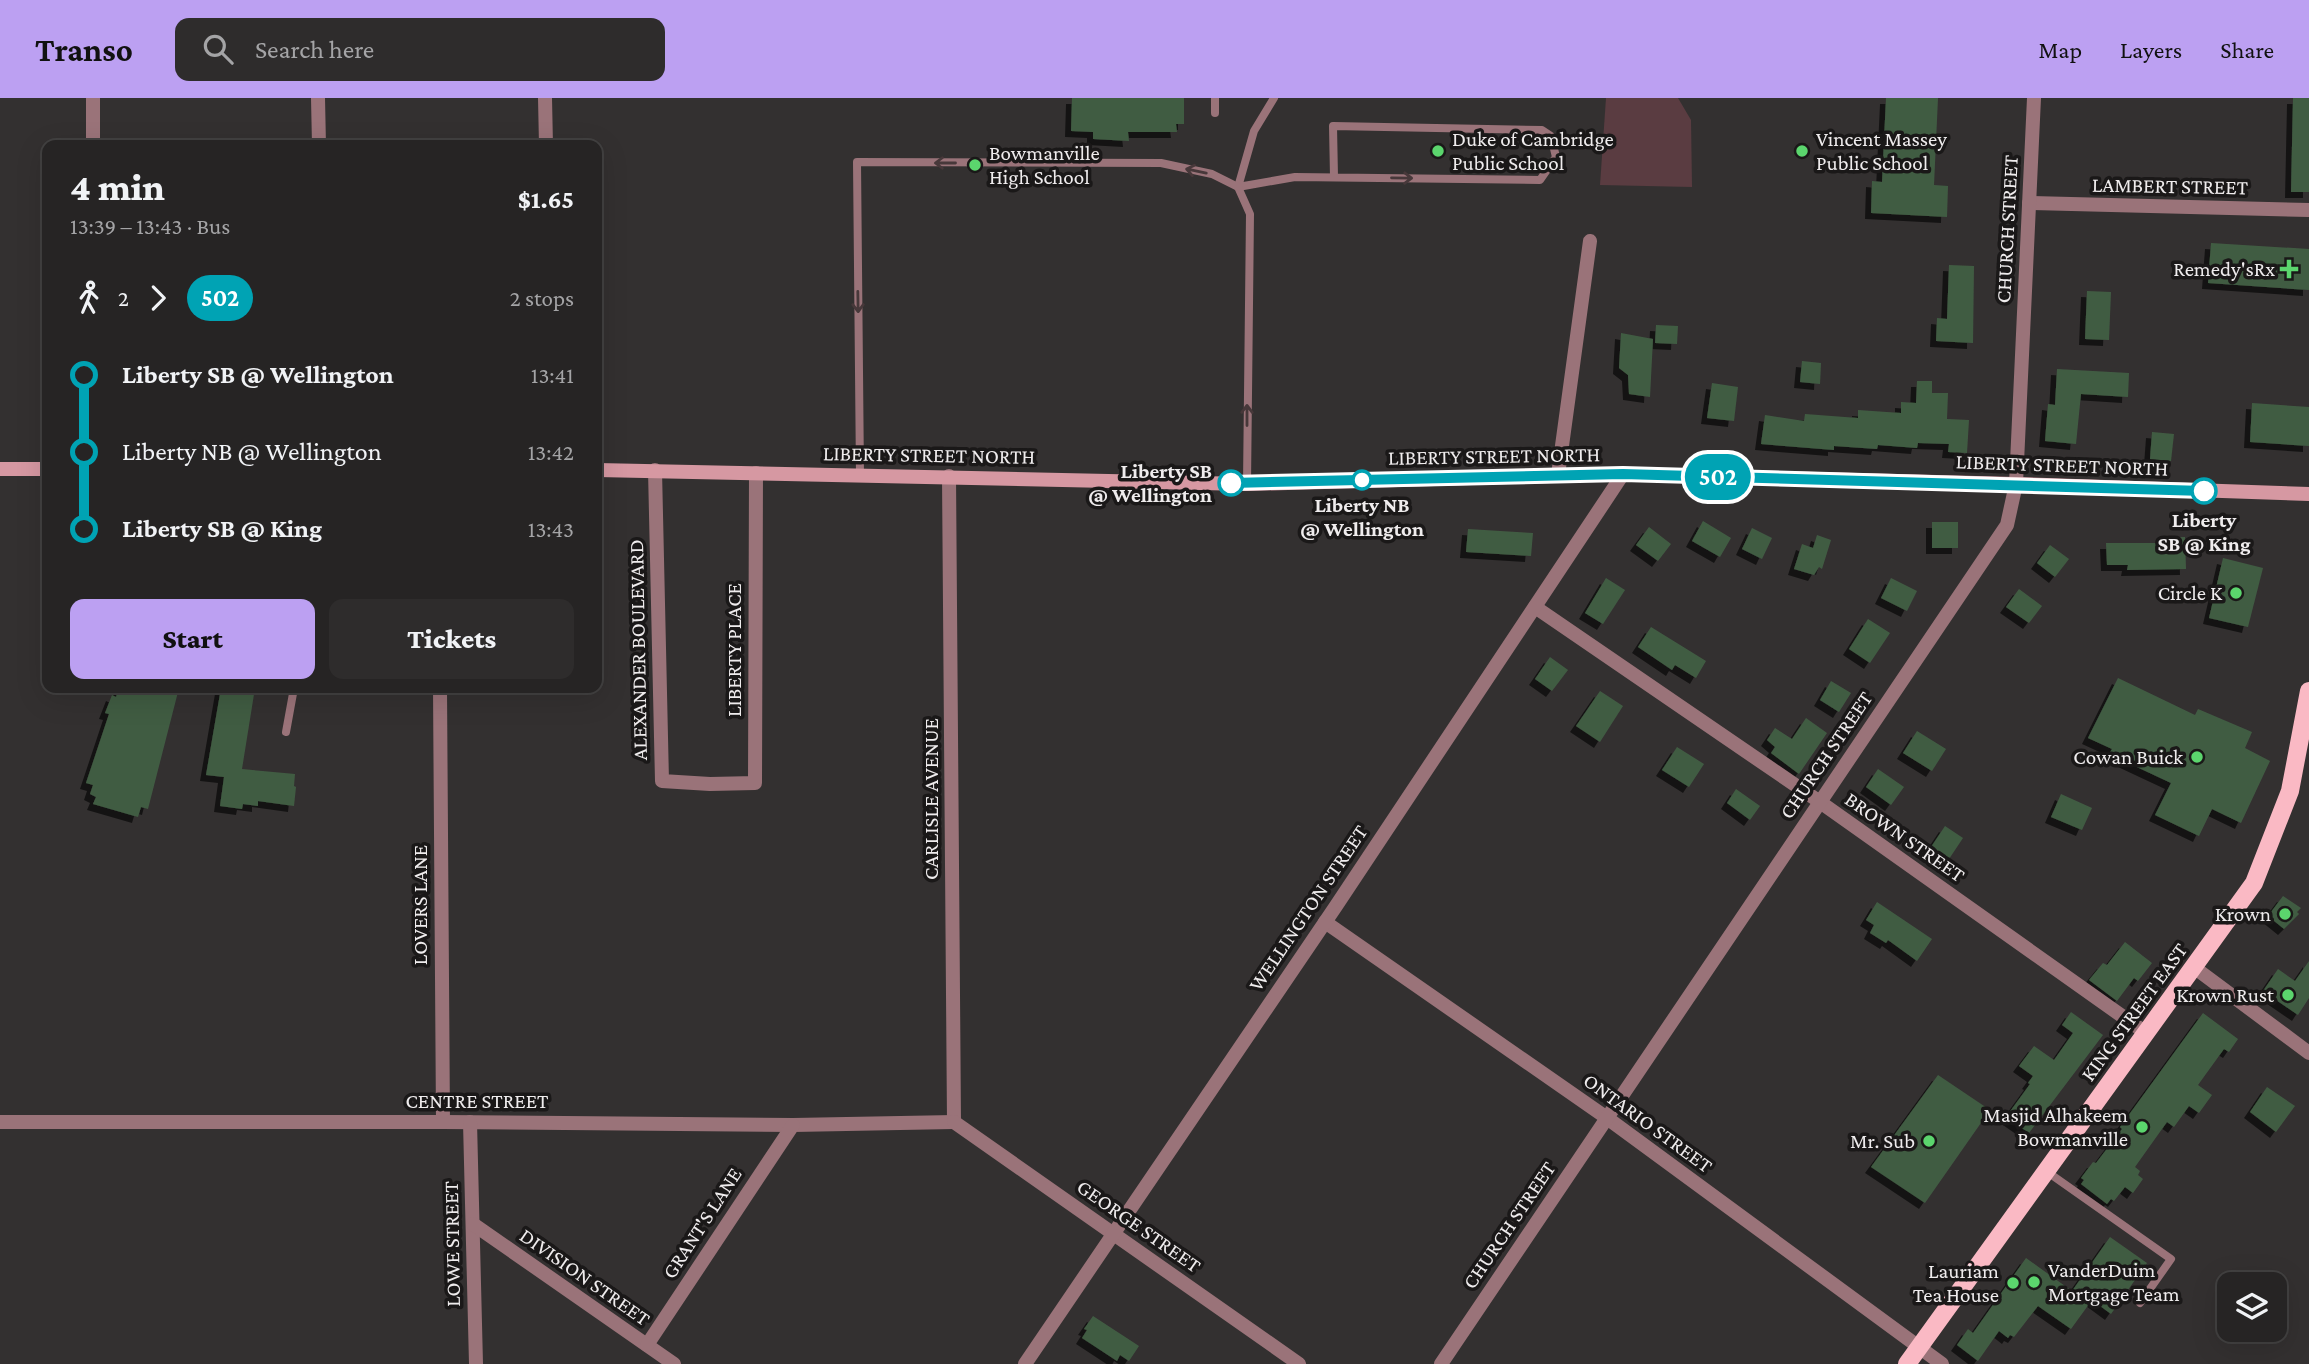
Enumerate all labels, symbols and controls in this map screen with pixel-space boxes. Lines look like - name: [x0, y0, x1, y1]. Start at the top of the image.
- search box: [175, 18, 665, 81]
- icon: search: [199, 30, 237, 68]
- text: Transo: [35, 31, 133, 68]
- text: Search here: [255, 35, 374, 64]
- text: Map: [2038, 36, 2082, 63]
- text: Layers: [2120, 36, 2182, 63]
- text: Share: [2220, 36, 2274, 63]
- place label: Duke of Cambridge Public School: [1452, 127, 1614, 175]
- place label: Vincent Massey Public School: [1816, 127, 1947, 175]
- place label: Bowmanville High School: [989, 141, 1100, 189]
- marker: Duke of Cambridge Public School: [1430, 143, 1446, 159]
- marker: Vincent Massey Public School: [1794, 143, 1810, 159]
- street label: CHURCH STREET: [1991, 154, 2023, 304]
- one-way arrow: [934, 156, 957, 170]
- marker: Bowmanville High School: [967, 157, 983, 173]
- one-way arrow: [1185, 163, 1208, 177]
- text: 4 min: [70, 166, 165, 208]
- one-way arrow: [1391, 171, 1414, 185]
- street label: LAMBERT STREET: [2092, 173, 2249, 199]
- text: $1.65: [518, 185, 574, 214]
- text: 13:39 – 13:43 · Bus: [70, 213, 230, 239]
- place label: Remedy'sRx: [2173, 257, 2275, 281]
- marker: Remedy'sRx: [2281, 261, 2297, 277]
- icon: walk: [70, 279, 108, 317]
- icon: forward: [139, 279, 177, 317]
- text: 502: [201, 284, 239, 311]
- text: 2: [118, 285, 129, 311]
- text: 2 stops: [510, 285, 574, 311]
- one-way arrow: [852, 290, 865, 313]
- text: Liberty SB @ Wellington: [122, 360, 394, 389]
- text: 13:41: [531, 362, 574, 388]
- one-way arrow: [1240, 404, 1254, 427]
- text: Liberty NB @ Wellington: [122, 437, 382, 466]
- text: 13:42: [528, 439, 574, 465]
- street label: LIBERTY STREET NORTH: [823, 441, 1035, 469]
- street label: LIBERTY STREET NORTH: [1388, 442, 1600, 470]
- street label: LIBERTY STREET NORTH: [1955, 449, 2169, 481]
- line badge: 502: [1678, 454, 1758, 500]
- place label: Liberty SB @ Wellington: [1088, 459, 1212, 507]
- text: 502: [1699, 463, 1737, 490]
- marker: Liberty SB @ Wellington: [1218, 470, 1244, 496]
- marker: Liberty NB @ Wellington: [1352, 470, 1372, 490]
- marker: Liberty SB @ King: [2191, 478, 2217, 504]
- place label: Liberty NB @ Wellington: [1300, 493, 1424, 541]
- place label: Liberty SB @ King: [2157, 508, 2251, 556]
- text: Liberty SB @ King: [122, 514, 322, 543]
- text: 13:43: [528, 516, 574, 542]
- street label: ALEXANDER BOULEVARD: [624, 539, 652, 761]
- place label: Circle K: [2158, 581, 2223, 605]
- street label: LIBERTY PLACE: [722, 583, 746, 717]
- marker: Circle K: [2228, 585, 2244, 601]
- button: Start: [70, 599, 315, 679]
- button: Tickets: [329, 599, 574, 679]
- street label: CHURCH STREET: [1775, 686, 1878, 823]
- street label: CARLISLE AVENUE: [919, 718, 943, 880]
- place label: Cowan Buick: [2073, 745, 2183, 769]
- marker: Cowan Buick: [2189, 749, 2205, 765]
- street label: BROWN STREET: [1840, 787, 1970, 888]
- street label: WELLINGTON STREET: [1243, 820, 1373, 996]
- street label: LOVERS LANE: [408, 845, 432, 965]
- place label: Krown: [2215, 902, 2271, 926]
- marker: Krown: [2277, 906, 2293, 922]
- street label: KING STREET EAST: [2076, 938, 2192, 1086]
- place label: Krown Rust: [2176, 983, 2275, 1007]
- marker: Krown Rust: [2280, 987, 2296, 1003]
- street label: ONTARIO STREET: [1579, 1068, 1718, 1178]
- street label: CENTRE STREET: [405, 1089, 549, 1113]
- place label: Masjid Alhakeem Bowmanville: [1983, 1103, 2128, 1151]
- marker: Masjid Alhakeem Bowmanville: [2134, 1119, 2150, 1135]
- place label: Mr. Sub: [1850, 1129, 1915, 1153]
- marker: Mr. Sub: [1921, 1133, 1937, 1149]
- street label: CHURCH STREET: [1458, 1156, 1561, 1293]
- street label: GRANT'S LANE: [657, 1163, 747, 1283]
- street label: GEORGE STREET: [1072, 1174, 1206, 1278]
- street label: LOWE STREET: [439, 1180, 465, 1307]
- street label: DIVISION STREET: [515, 1223, 655, 1331]
- place label: VanderDuim Mortgage Team: [2048, 1258, 2180, 1306]
- place label: Lauriam Tea House: [1913, 1259, 1999, 1307]
- map controls: [2217, 1272, 2287, 1342]
- button: layers: [2217, 1272, 2287, 1342]
- marker: VanderDuim Mortgage Team: [2026, 1274, 2042, 1290]
- marker: Lauriam Tea House: [2005, 1275, 2021, 1291]

